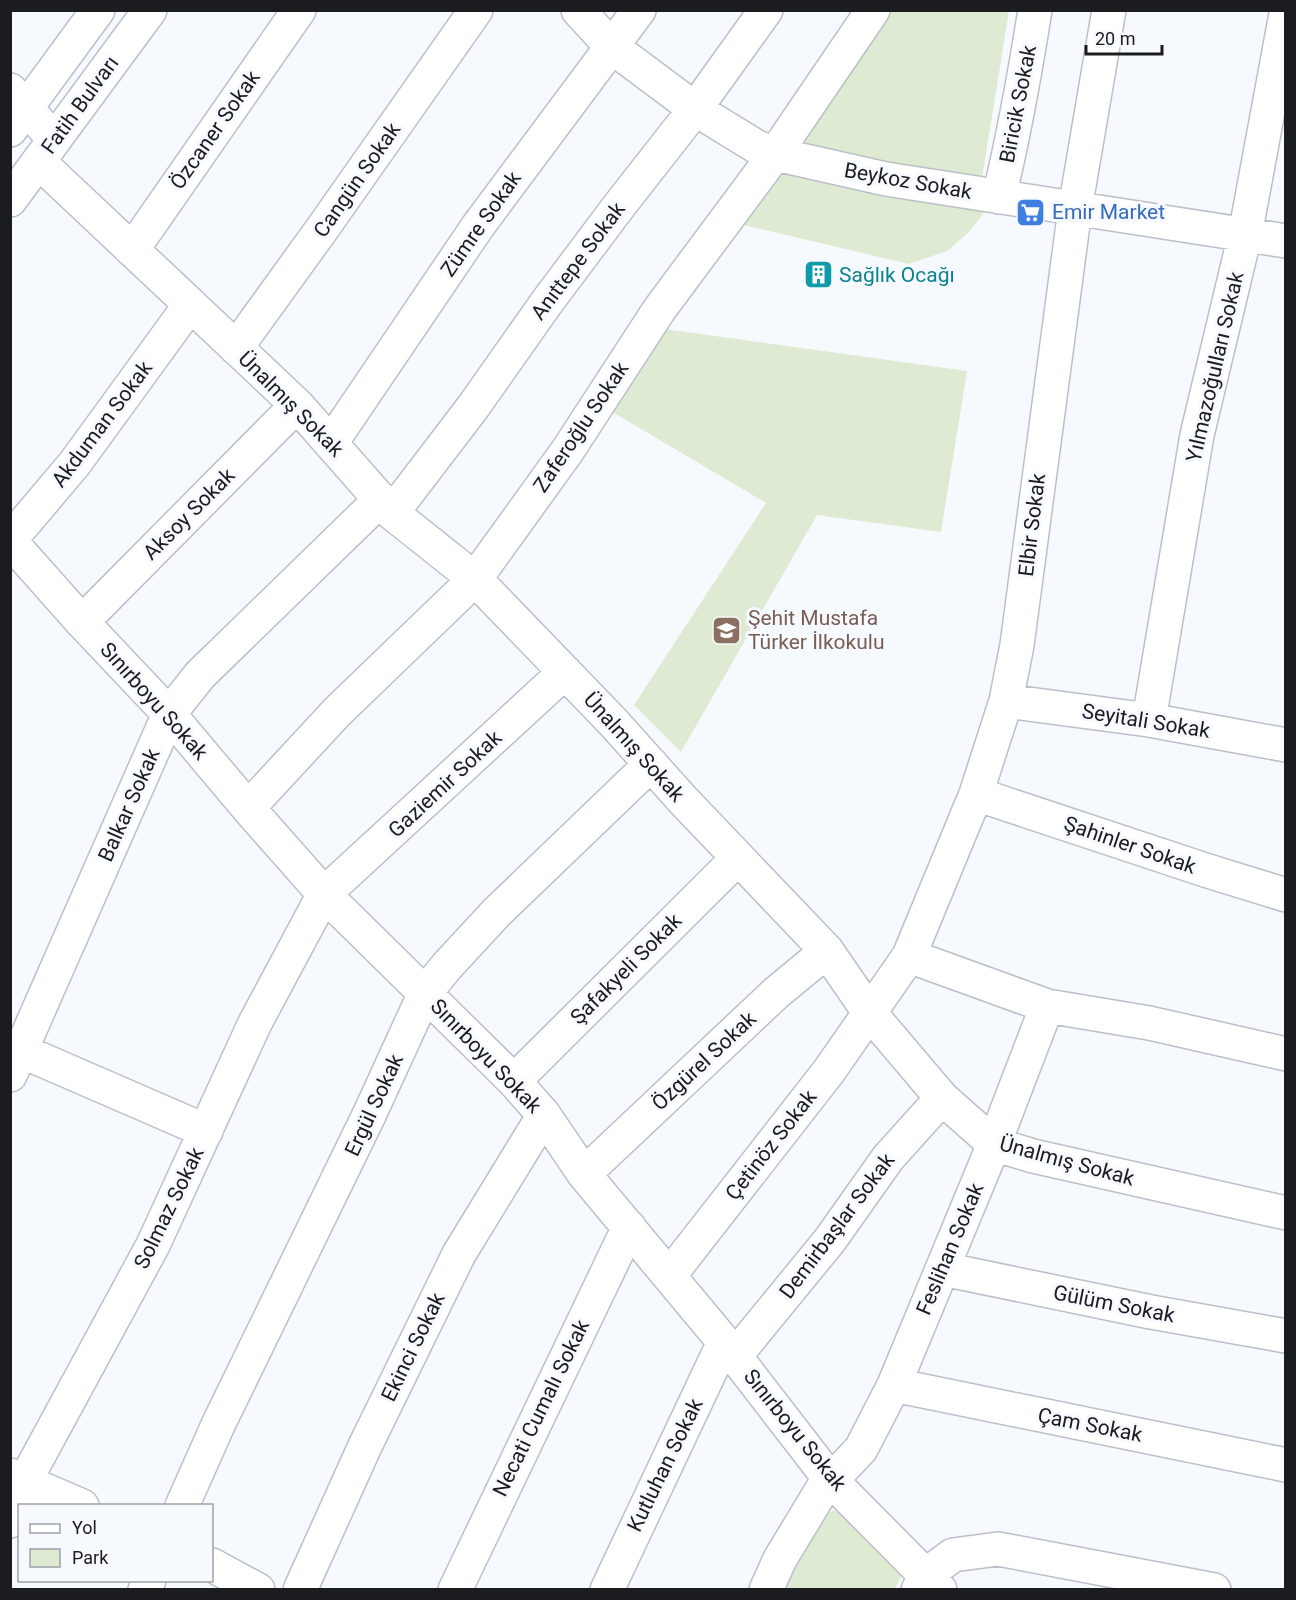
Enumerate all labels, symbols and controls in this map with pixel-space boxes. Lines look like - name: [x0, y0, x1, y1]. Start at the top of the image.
- scale bar: [1086, 18, 1162, 56]
- text: 20 m: [1095, 28, 1135, 49]
- street label: Biricik Sokak: [995, 43, 1041, 165]
- street label: Fatih Bulvarı: [37, 51, 123, 159]
- street label: Özcaner Sokak: [165, 66, 265, 194]
- street label: Cangün Sokak: [309, 118, 405, 242]
- street label: Beykoz Sokak: [842, 158, 974, 204]
- street label: Zümre Sokak: [436, 167, 526, 281]
- supermarket icon: Emir Market: [1015, 196, 1047, 228]
- street label: Anıttepe Sokak: [526, 197, 630, 324]
- place label: Emir Market: [1052, 200, 1165, 224]
- building icon: Sağlık Ocağı: [802, 259, 834, 291]
- place label: Sağlık Ocağı: [839, 263, 955, 287]
- street label: Yılmazoğulları Sokak: [1181, 269, 1249, 465]
- street label: Ünalmış Sokak: [234, 347, 349, 462]
- street label: Akduman Sokak: [47, 356, 157, 492]
- street label: Zaferoğlu Sokak: [529, 357, 634, 497]
- street label: Aksoy Sokak: [138, 463, 240, 565]
- street label: Elbir Sokak: [1014, 472, 1050, 578]
- place label: Şehit Mustafa Türker İlkokulu: [748, 606, 885, 654]
- school or university icon: Şehit Mustafa Türker İlkokulu: [711, 614, 743, 646]
- street label: Sınırboyu Sokak: [95, 638, 213, 765]
- street label: Ünalmış Sokak: [579, 687, 690, 807]
- street label: Seyitali Sokak: [1080, 699, 1212, 743]
- street label: Gaziemir Sokak: [384, 725, 507, 842]
- street label: Balkar Sokak: [93, 744, 165, 865]
- street label: Şahinler Sokak: [1061, 811, 1199, 879]
- street label: Şafakyeli Sokak: [566, 908, 687, 1029]
- street label: Sınırboyu Sokak: [426, 994, 547, 1118]
- street label: Özgürel Sokak: [647, 1006, 761, 1115]
- street label: Ergül Sokak: [340, 1050, 408, 1160]
- street label: Çetinöz Sokak: [721, 1085, 822, 1205]
- street label: Ünalmış Sokak: [997, 1131, 1137, 1191]
- street label: Solmaz Sokak: [129, 1143, 209, 1273]
- street label: Demirbaşlar Sokak: [775, 1148, 900, 1303]
- street label: Feslihan Sokak: [911, 1179, 989, 1318]
- street label: Gülüm Sokak: [1051, 1280, 1177, 1328]
- street label: Ekinci Sokak: [376, 1289, 450, 1405]
- street label: Necati Cumalı Sokak: [488, 1315, 594, 1500]
- street label: Sınırboyu Sokak: [739, 1365, 851, 1496]
- street label: Kutluhan Sokak: [622, 1394, 708, 1535]
- street label: Çam Sokak: [1036, 1403, 1145, 1447]
- legend: [18, 1504, 213, 1582]
- text: Yol: [72, 1517, 97, 1538]
- text: Park: [72, 1547, 109, 1568]

